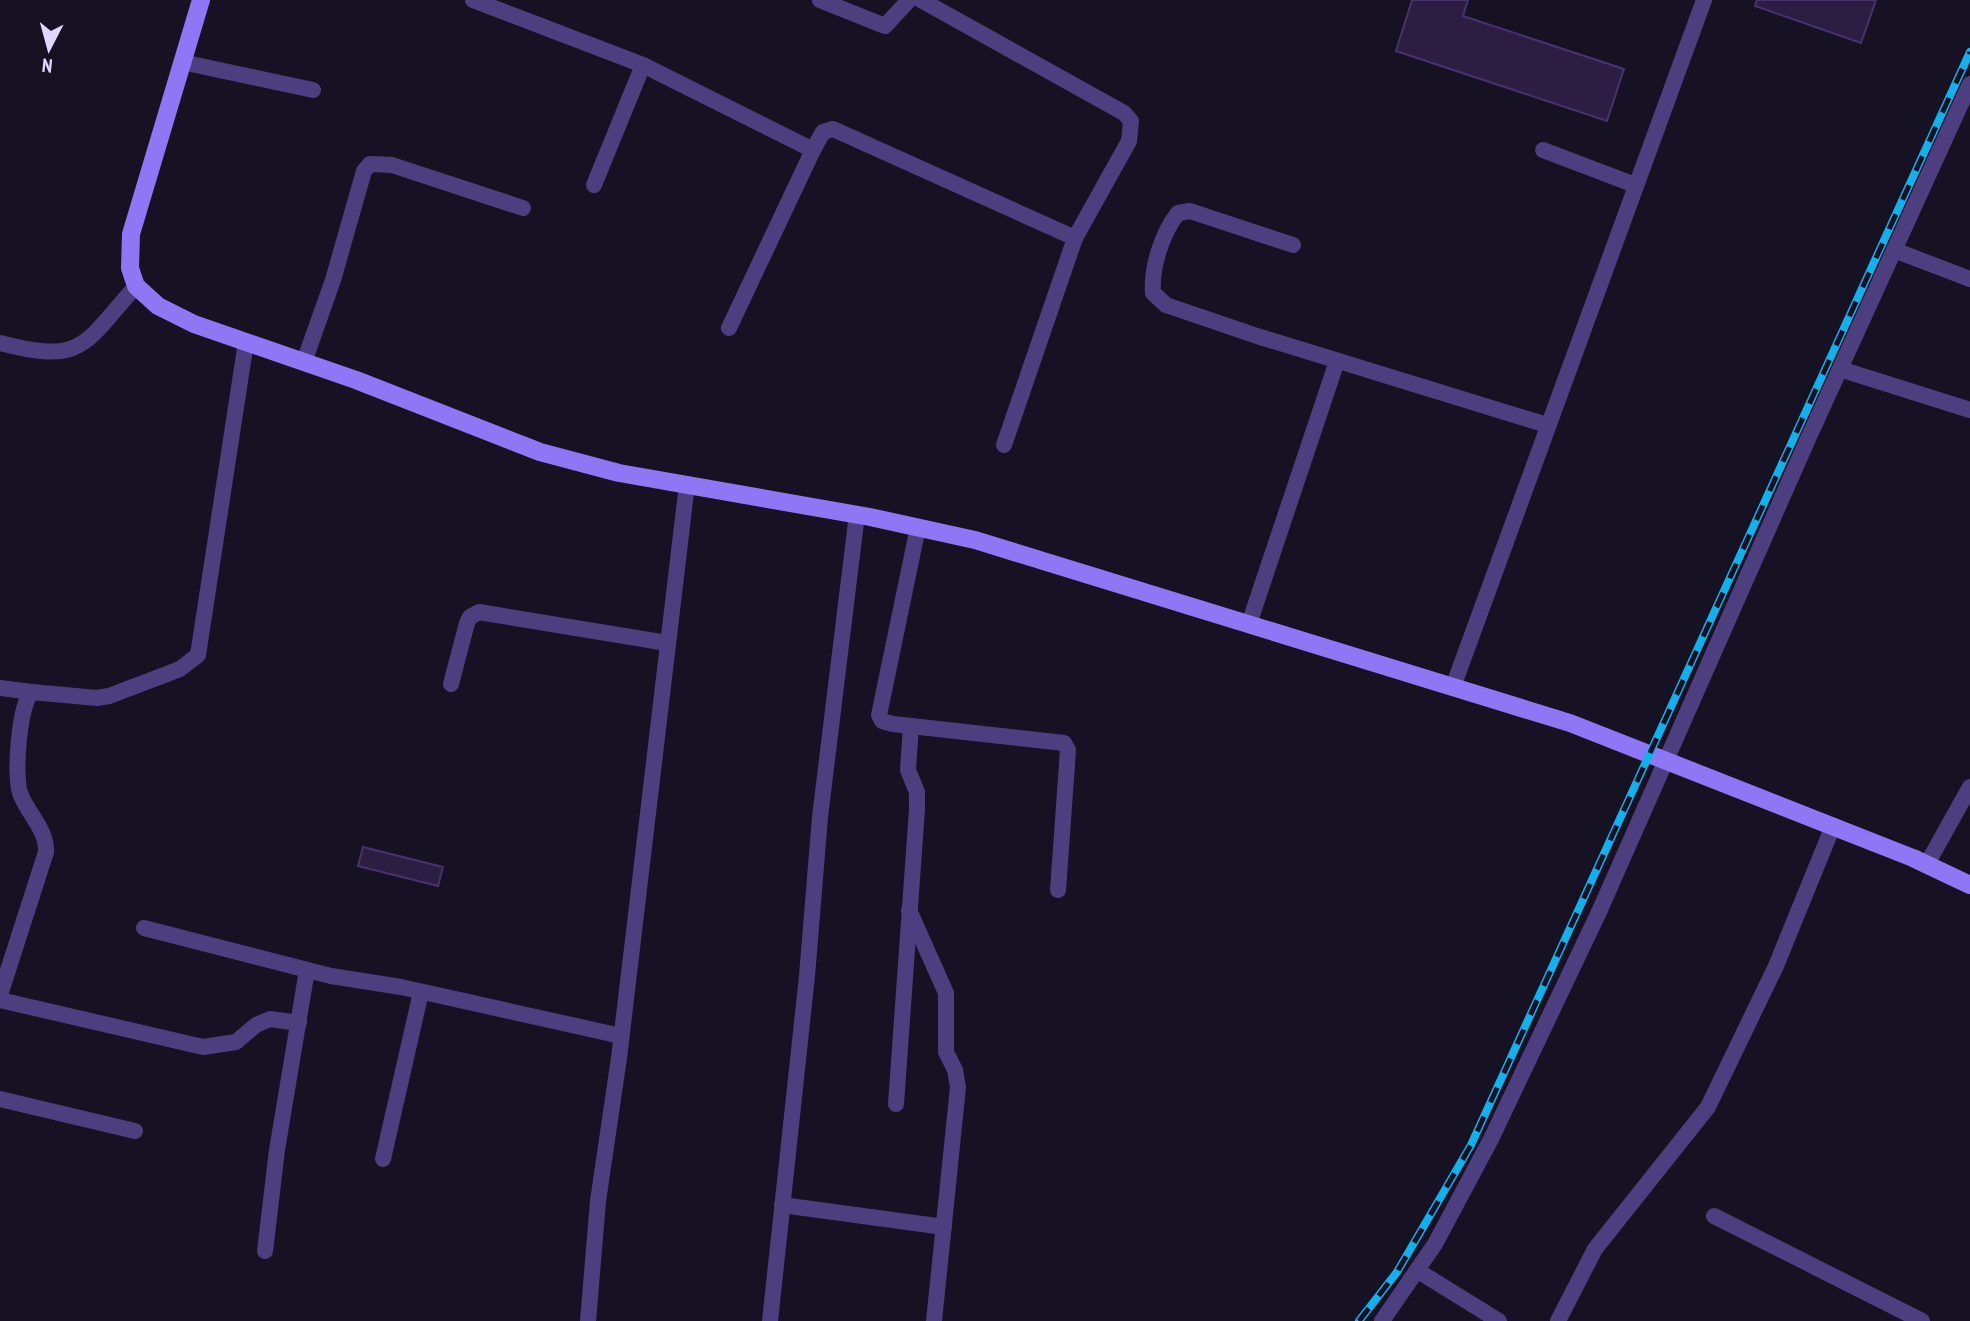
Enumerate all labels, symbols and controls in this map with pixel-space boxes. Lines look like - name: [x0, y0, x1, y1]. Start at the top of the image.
- north arrow: [14, 14, 84, 84]
- text: N: [41, 53, 54, 78]

